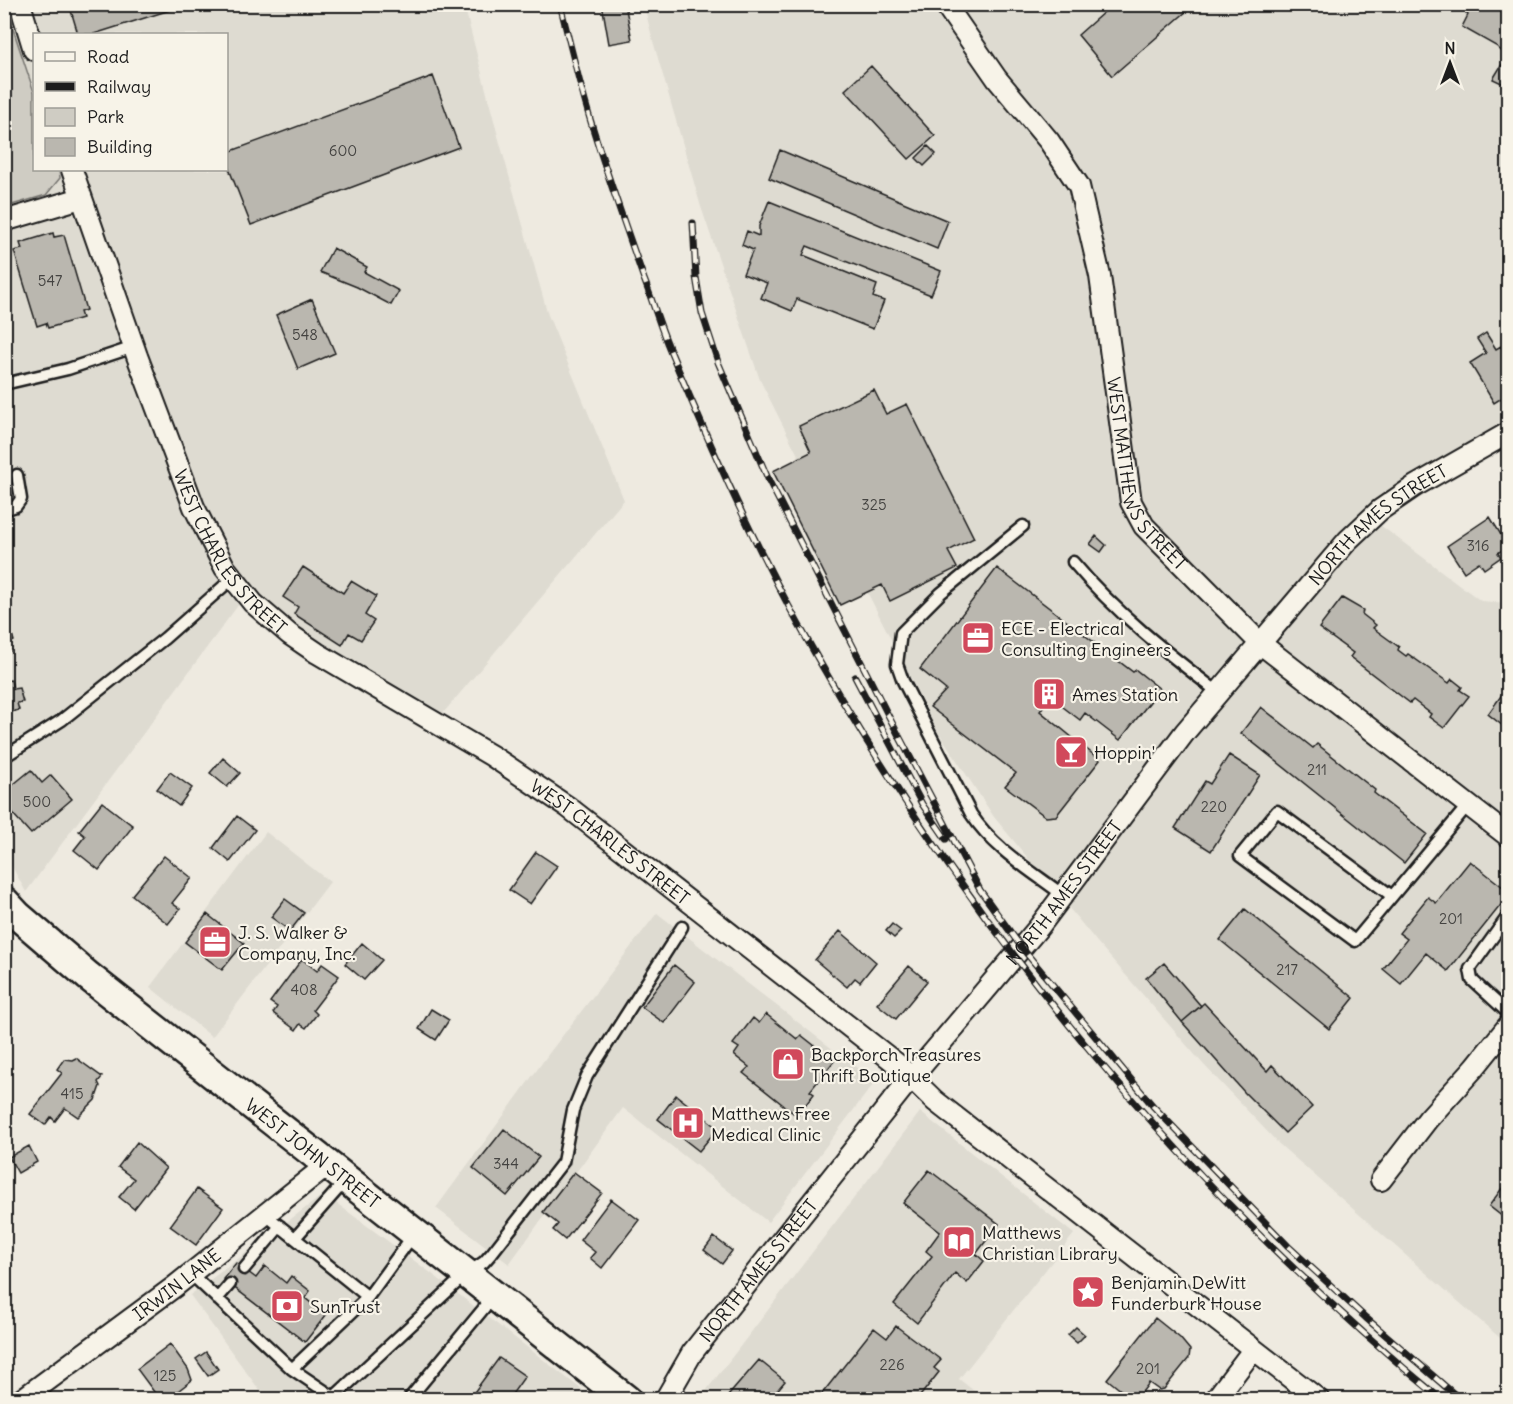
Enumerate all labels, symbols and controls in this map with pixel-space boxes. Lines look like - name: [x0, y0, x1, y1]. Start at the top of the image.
- legend: [33, 33, 228, 171]
- north arrow: [1420, 33, 1480, 93]
- text: N: [1444, 38, 1456, 58]
- text: Road: [87, 45, 130, 68]
- text: Railway: [87, 75, 151, 98]
- text: Park: [87, 105, 124, 128]
- text: Building: [87, 135, 152, 158]
- house number: 600: [329, 141, 357, 160]
- house number: 547: [38, 271, 62, 290]
- house number: 548: [292, 325, 318, 344]
- street label: WEST MATTHEWS STREET: [1102, 376, 1192, 575]
- street label: NORTH AMES STREET: [1303, 459, 1451, 590]
- street label: WEST CHARLES STREET: [169, 466, 292, 639]
- house number: 325: [861, 495, 887, 514]
- house number: 316: [1467, 536, 1489, 555]
- place label: ECE - Electrical Consulting Engineers: [1001, 617, 1171, 661]
- office icon: ECE - Electrical Consulting Engineers: [960, 620, 996, 656]
- building icon: Ames Station: [1031, 676, 1067, 712]
- place label: Ames Station: [1072, 683, 1178, 706]
- bar icon: Hoppin': [1053, 734, 1089, 770]
- place label: Hoppin': [1094, 741, 1155, 764]
- house number: 211: [1307, 760, 1327, 779]
- street label: WEST CHARLES STREET: [526, 774, 694, 909]
- house number: 500: [23, 792, 51, 811]
- house number: 220: [1201, 797, 1227, 816]
- street label: NORTH AMES STREET: [1001, 816, 1126, 970]
- house number: 201: [1439, 909, 1463, 928]
- place label: J. S. Walker & Company, Inc.: [238, 921, 356, 965]
- office icon: J. S. Walker & Company, Inc.: [197, 924, 233, 960]
- house number: 217: [1276, 960, 1298, 979]
- house number: 408: [290, 980, 318, 999]
- place label: Backporch Treasures Thrift Boutique: [811, 1043, 981, 1087]
- shop icon: Backporch Treasures Thrift Boutique: [770, 1046, 806, 1082]
- house number: 415: [60, 1084, 84, 1103]
- street label: WEST JOHN STREET: [241, 1093, 385, 1213]
- place label: Matthews Free Medical Clinic: [711, 1102, 830, 1146]
- hospital icon: Matthews Free Medical Clinic: [670, 1105, 706, 1141]
- house number: 344: [493, 1154, 519, 1173]
- street label: NORTH AMES STREET: [694, 1194, 822, 1346]
- place label: Matthews Christian Library: [982, 1221, 1118, 1265]
- library icon: Matthews Christian Library: [941, 1224, 977, 1260]
- street label: IRWIN LANE: [128, 1243, 225, 1325]
- place label: Benjamin DeWitt Funderburk House: [1111, 1271, 1262, 1315]
- place icon: Benjamin DeWitt Funderburk House: [1070, 1274, 1106, 1310]
- bank icon: SunTrust: [269, 1288, 305, 1324]
- place label: SunTrust: [310, 1295, 380, 1318]
- house number: 226: [879, 1355, 905, 1374]
- house number: 201: [1136, 1359, 1160, 1378]
- house number: 125: [154, 1366, 176, 1385]

